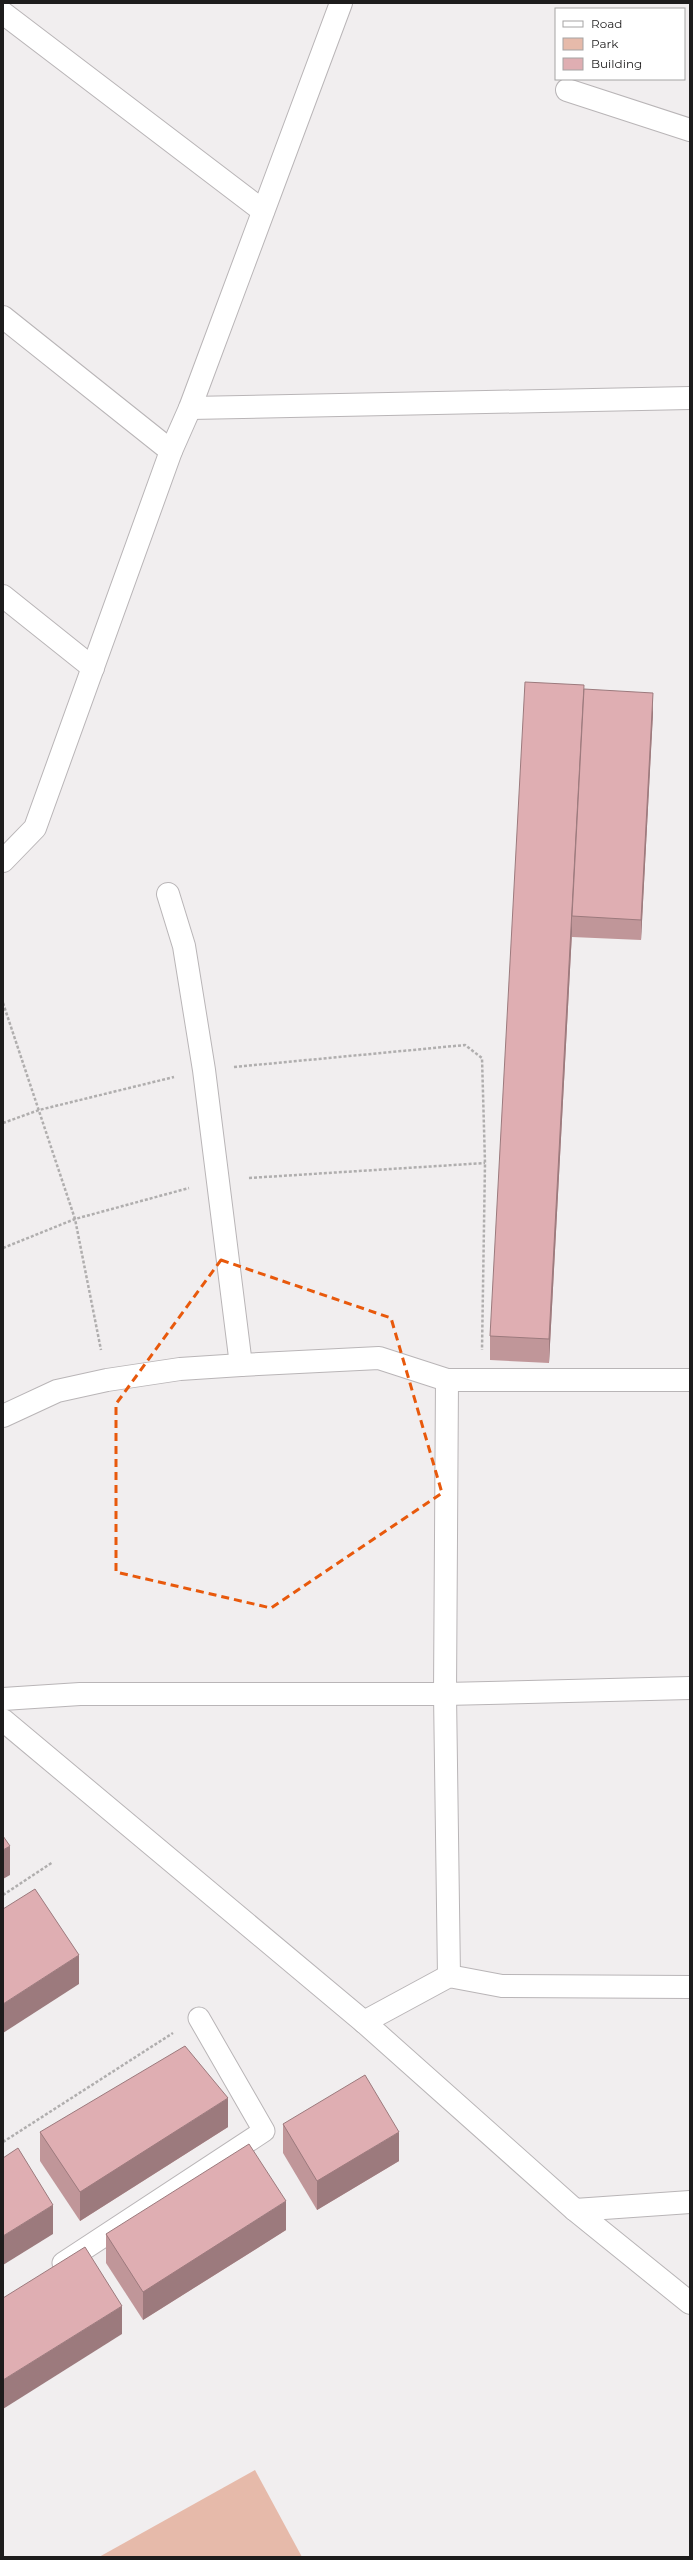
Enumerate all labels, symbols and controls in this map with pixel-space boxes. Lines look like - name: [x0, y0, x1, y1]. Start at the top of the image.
- legend: [555, 8, 685, 80]
- text: Road: [591, 16, 622, 31]
- text: Park: [591, 36, 619, 51]
- text: Building: [591, 56, 642, 71]

